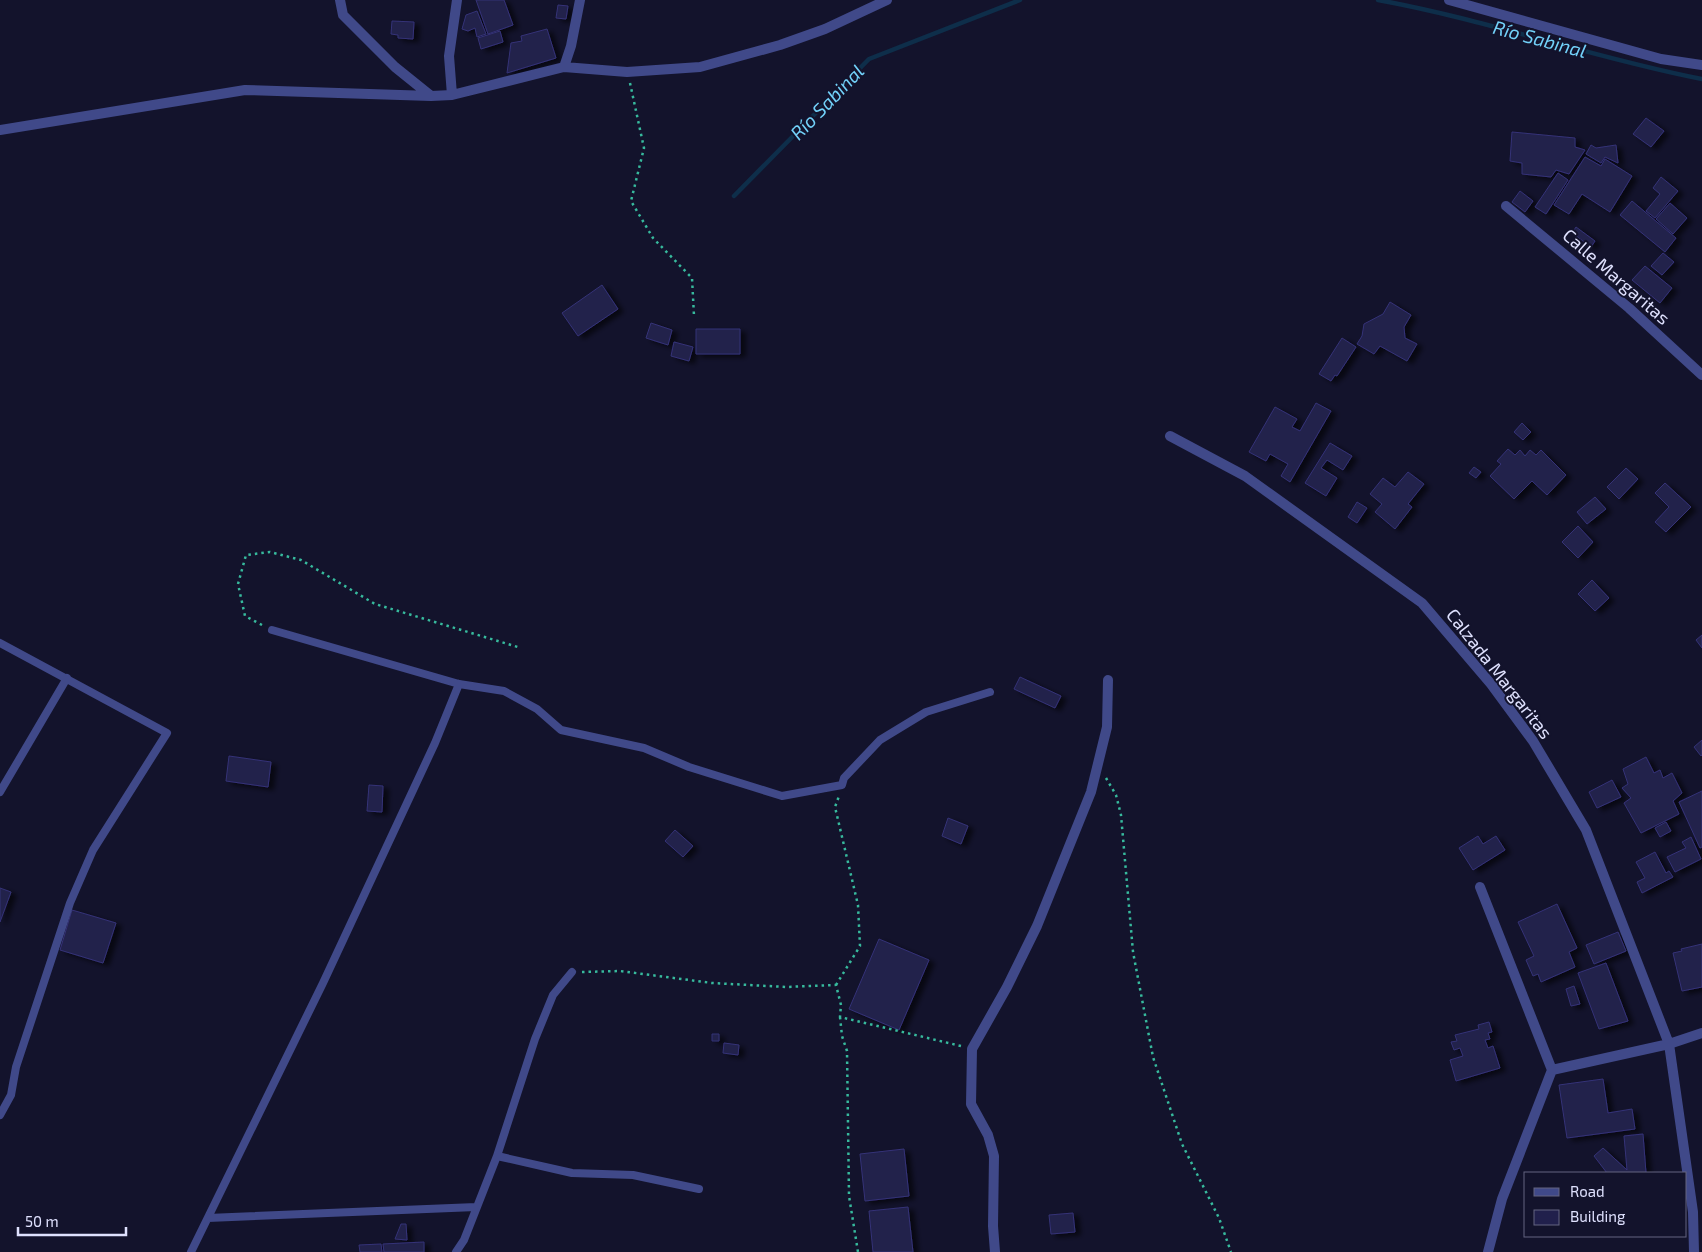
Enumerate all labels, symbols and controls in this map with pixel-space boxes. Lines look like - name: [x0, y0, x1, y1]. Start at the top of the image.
- water label: Río Sabinal: [1491, 15, 1589, 62]
- water label: Río Sabinal: [785, 59, 868, 144]
- street label: Calle Margaritas: [1559, 224, 1675, 329]
- street label: Calzada Margaritas: [1442, 604, 1557, 743]
- legend: [1524, 1172, 1687, 1237]
- text: Road: [1570, 1182, 1605, 1200]
- scale bar: [18, 1204, 125, 1236]
- text: Building: [1570, 1207, 1626, 1225]
- text: 50 m: [25, 1212, 59, 1230]

